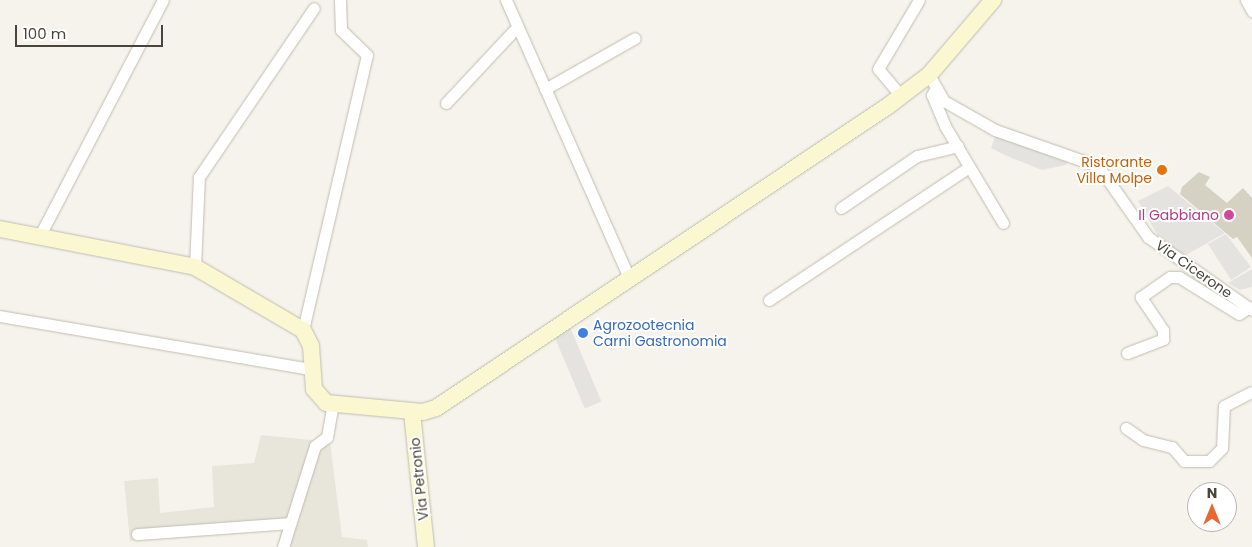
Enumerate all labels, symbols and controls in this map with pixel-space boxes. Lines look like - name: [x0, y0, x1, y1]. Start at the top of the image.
- scale bar: [18, 15, 165, 47]
- text: 100 m: [23, 23, 66, 44]
- place label: Ristorante Villa Molpe: [1076, 154, 1152, 186]
- marker: Ristorante Villa Molpe: [1156, 164, 1168, 176]
- place label: Il Gabbiano: [1138, 207, 1219, 223]
- marker: Il Gabbiano: [1223, 209, 1235, 221]
- street label: Via Cicerone: [1153, 236, 1235, 302]
- place label: Agrozootecnia Carni Gastronomia: [593, 317, 727, 350]
- marker: Agrozootecnia Carni Gastronomia: [577, 327, 589, 339]
- street label: Via Petronio: [406, 437, 432, 521]
- north arrow: [1187, 482, 1237, 532]
- text: N: [1207, 483, 1217, 503]

